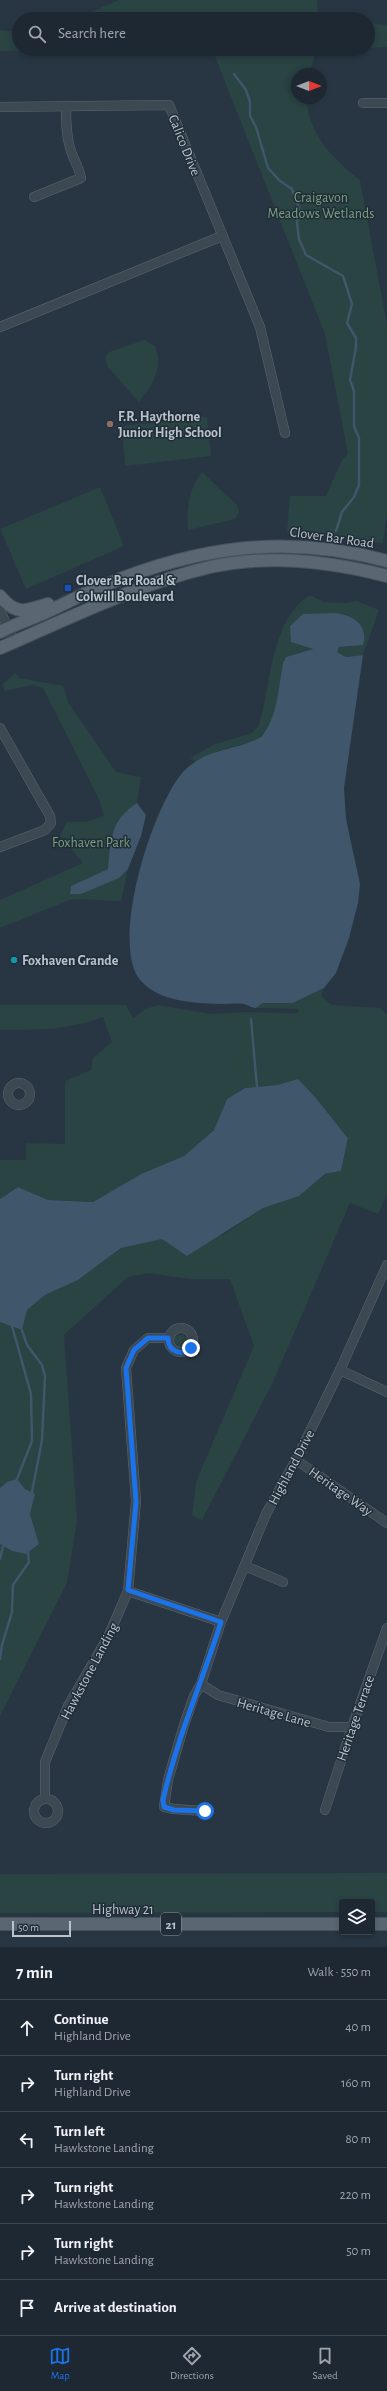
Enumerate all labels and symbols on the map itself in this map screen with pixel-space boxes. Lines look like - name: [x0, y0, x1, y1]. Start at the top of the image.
- north arrow: [291, 68, 327, 104]
- street label: Calico Drive: [166, 113, 203, 178]
- park label: Craigavon Meadows Wetlands: [268, 191, 374, 221]
- place label: F.R. Haythorne Junior High School: [118, 410, 222, 440]
- marker: F.R. Haythorne Junior High School: [105, 419, 115, 429]
- street label: Clover Bar Road: [289, 525, 375, 551]
- place label: Clover Bar Road & Colwill Boulevard: [76, 574, 176, 604]
- marker: Clover Bar Road & Colwill Boulevard: [63, 583, 73, 593]
- park label: Foxhaven Park: [52, 836, 130, 850]
- place label: Foxhaven Grande: [22, 954, 119, 968]
- marker: Foxhaven Grande: [9, 955, 19, 965]
- route end: [182, 1339, 200, 1357]
- street label: Highland Drive: [266, 1428, 317, 1507]
- street label: Heritage Way: [306, 1465, 375, 1519]
- street label: Hawkstone Landing: [58, 1621, 121, 1722]
- street label: Heritage Terrace: [335, 1674, 377, 1763]
- street label: Heritage Lane: [235, 1696, 312, 1730]
- route start: [196, 1802, 214, 1820]
- street label: Highway 21: [92, 1903, 154, 1917]
- road number: 21: [161, 1913, 181, 1935]
- scale bar: [12, 1919, 71, 1938]

